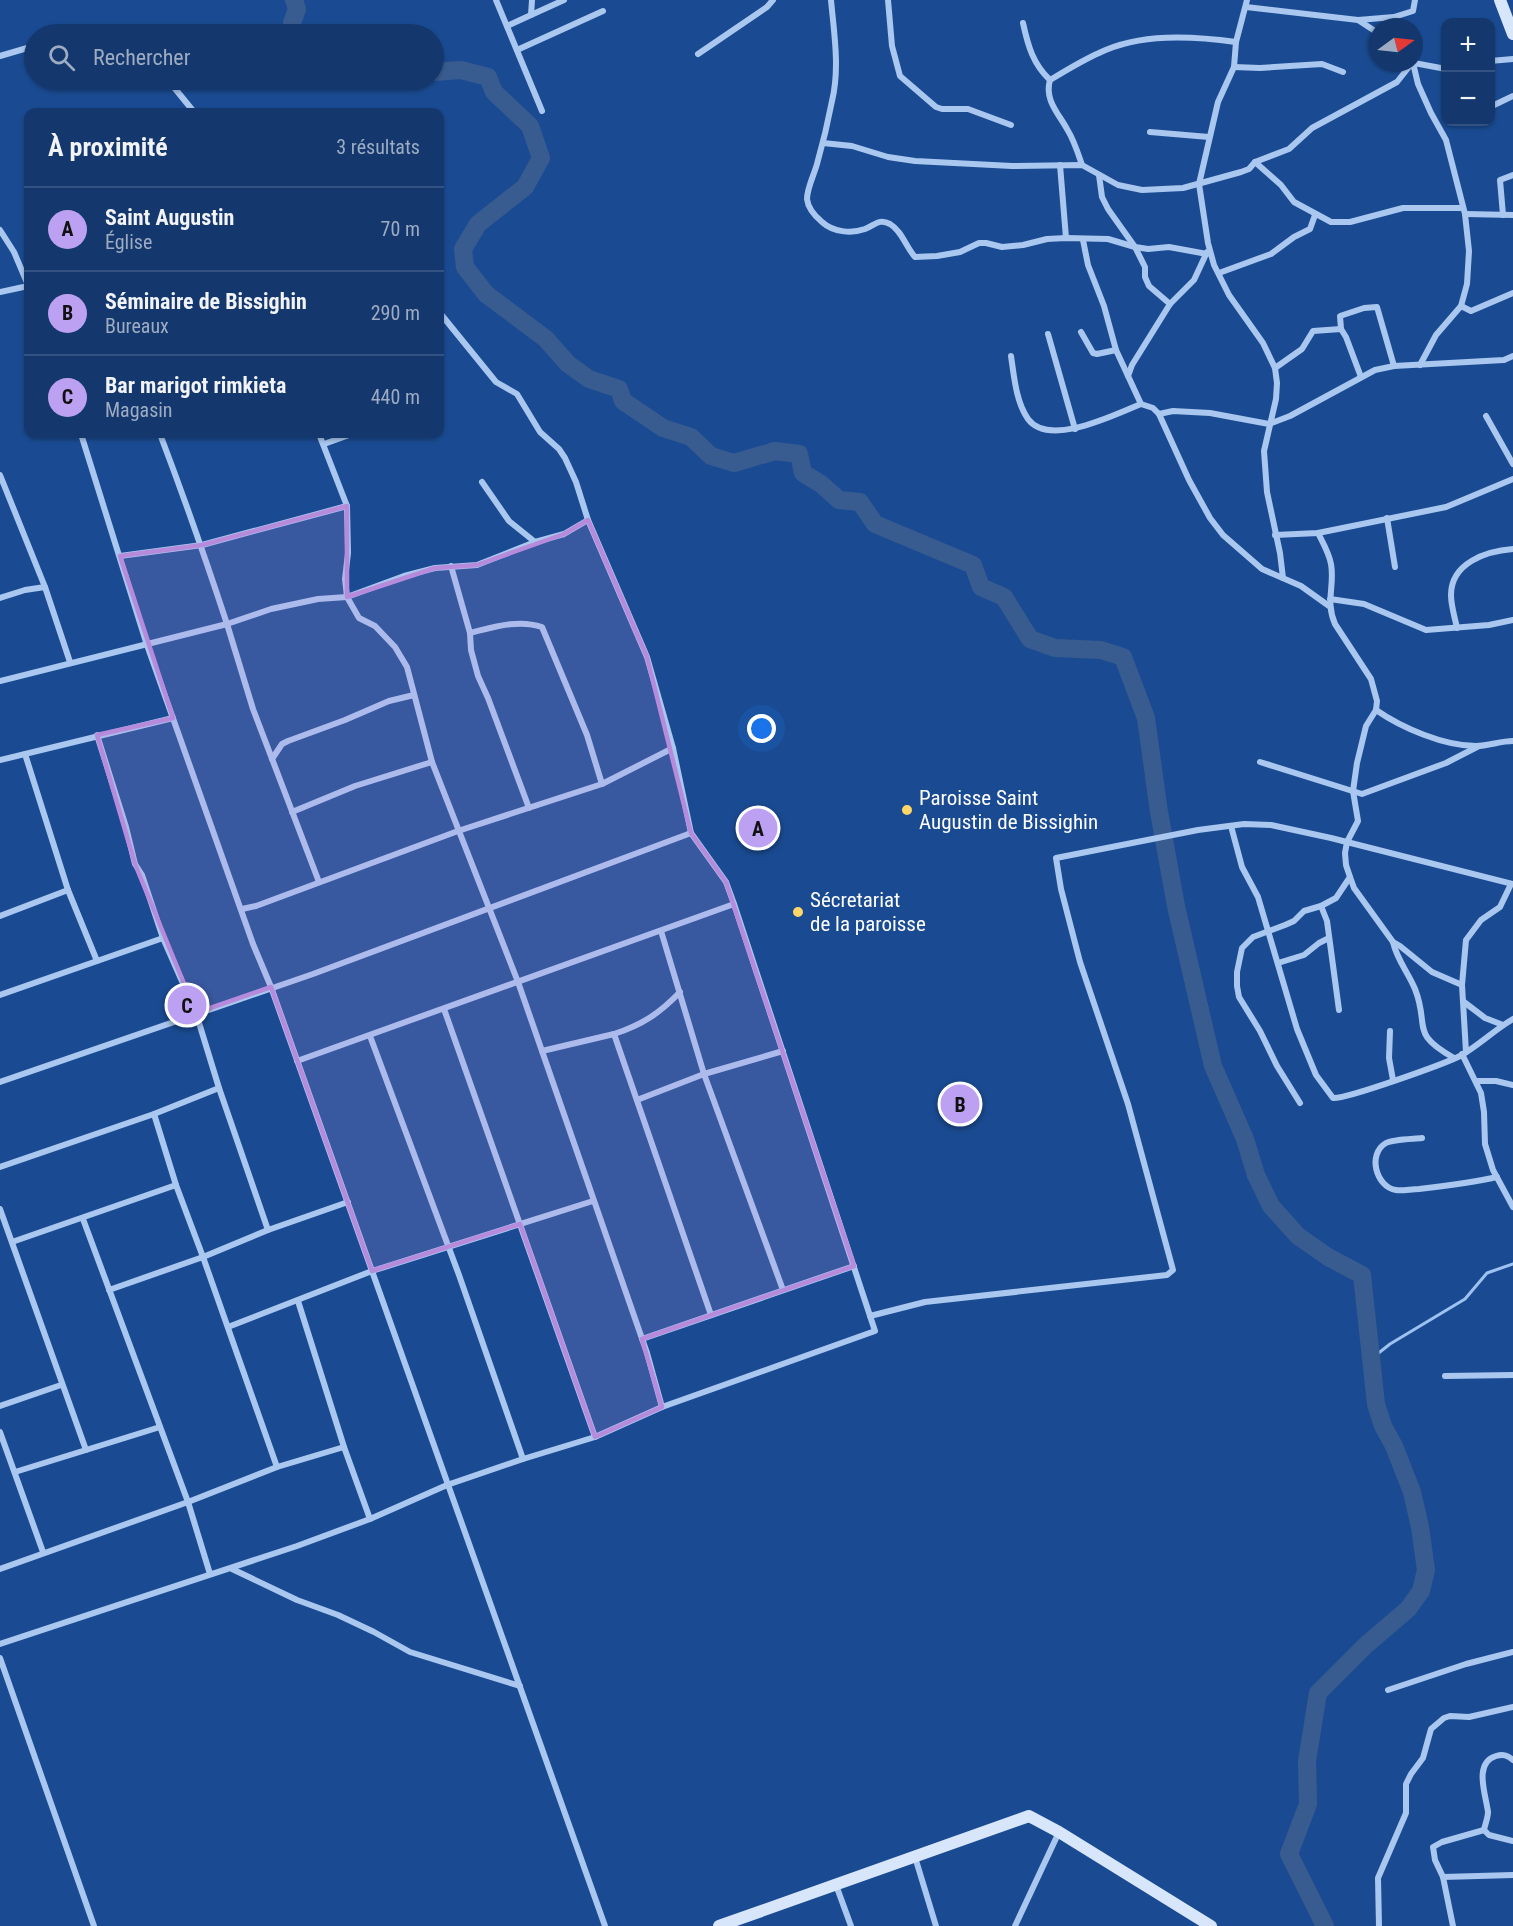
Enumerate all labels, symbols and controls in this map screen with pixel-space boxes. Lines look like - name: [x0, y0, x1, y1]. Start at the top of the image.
- north arrow: [1369, 18, 1423, 72]
- map controls: [1441, 18, 1495, 126]
- button: +: [1441, 18, 1495, 72]
- search box: [24, 24, 444, 90]
- icon: search: [45, 41, 78, 74]
- text: Rechercher: [93, 45, 190, 70]
- button: −: [1441, 72, 1495, 126]
- text: À proximité: [48, 132, 168, 162]
- text: 3 résultats: [336, 135, 420, 159]
- text: Saint Augustin: [105, 205, 234, 230]
- text: A: [62, 217, 73, 241]
- text: 70 m: [381, 217, 420, 241]
- text: Église: [105, 230, 152, 254]
- text: Séminaire de Bissighin: [105, 289, 307, 314]
- text: B: [62, 301, 73, 325]
- text: 290 m: [371, 301, 420, 325]
- text: Bureaux: [105, 314, 169, 338]
- text: Bar marigot rimkieta: [105, 373, 286, 398]
- text: C: [62, 385, 73, 409]
- text: 440 m: [371, 385, 420, 409]
- text: Magasin: [105, 398, 173, 422]
- your location: [747, 714, 776, 743]
- place label: Paroisse Saint Augustin de Bissighin: [919, 786, 1098, 834]
- marker: Paroisse Saint Augustin de Bissighin: [900, 803, 914, 817]
- pin: A: [738, 806, 777, 850]
- place label: Sécretariat de la paroisse: [810, 888, 926, 936]
- marker: Sécretariat de la paroisse: [791, 905, 805, 919]
- pin: C: [168, 982, 207, 1028]
- pin: B: [940, 1082, 980, 1126]

